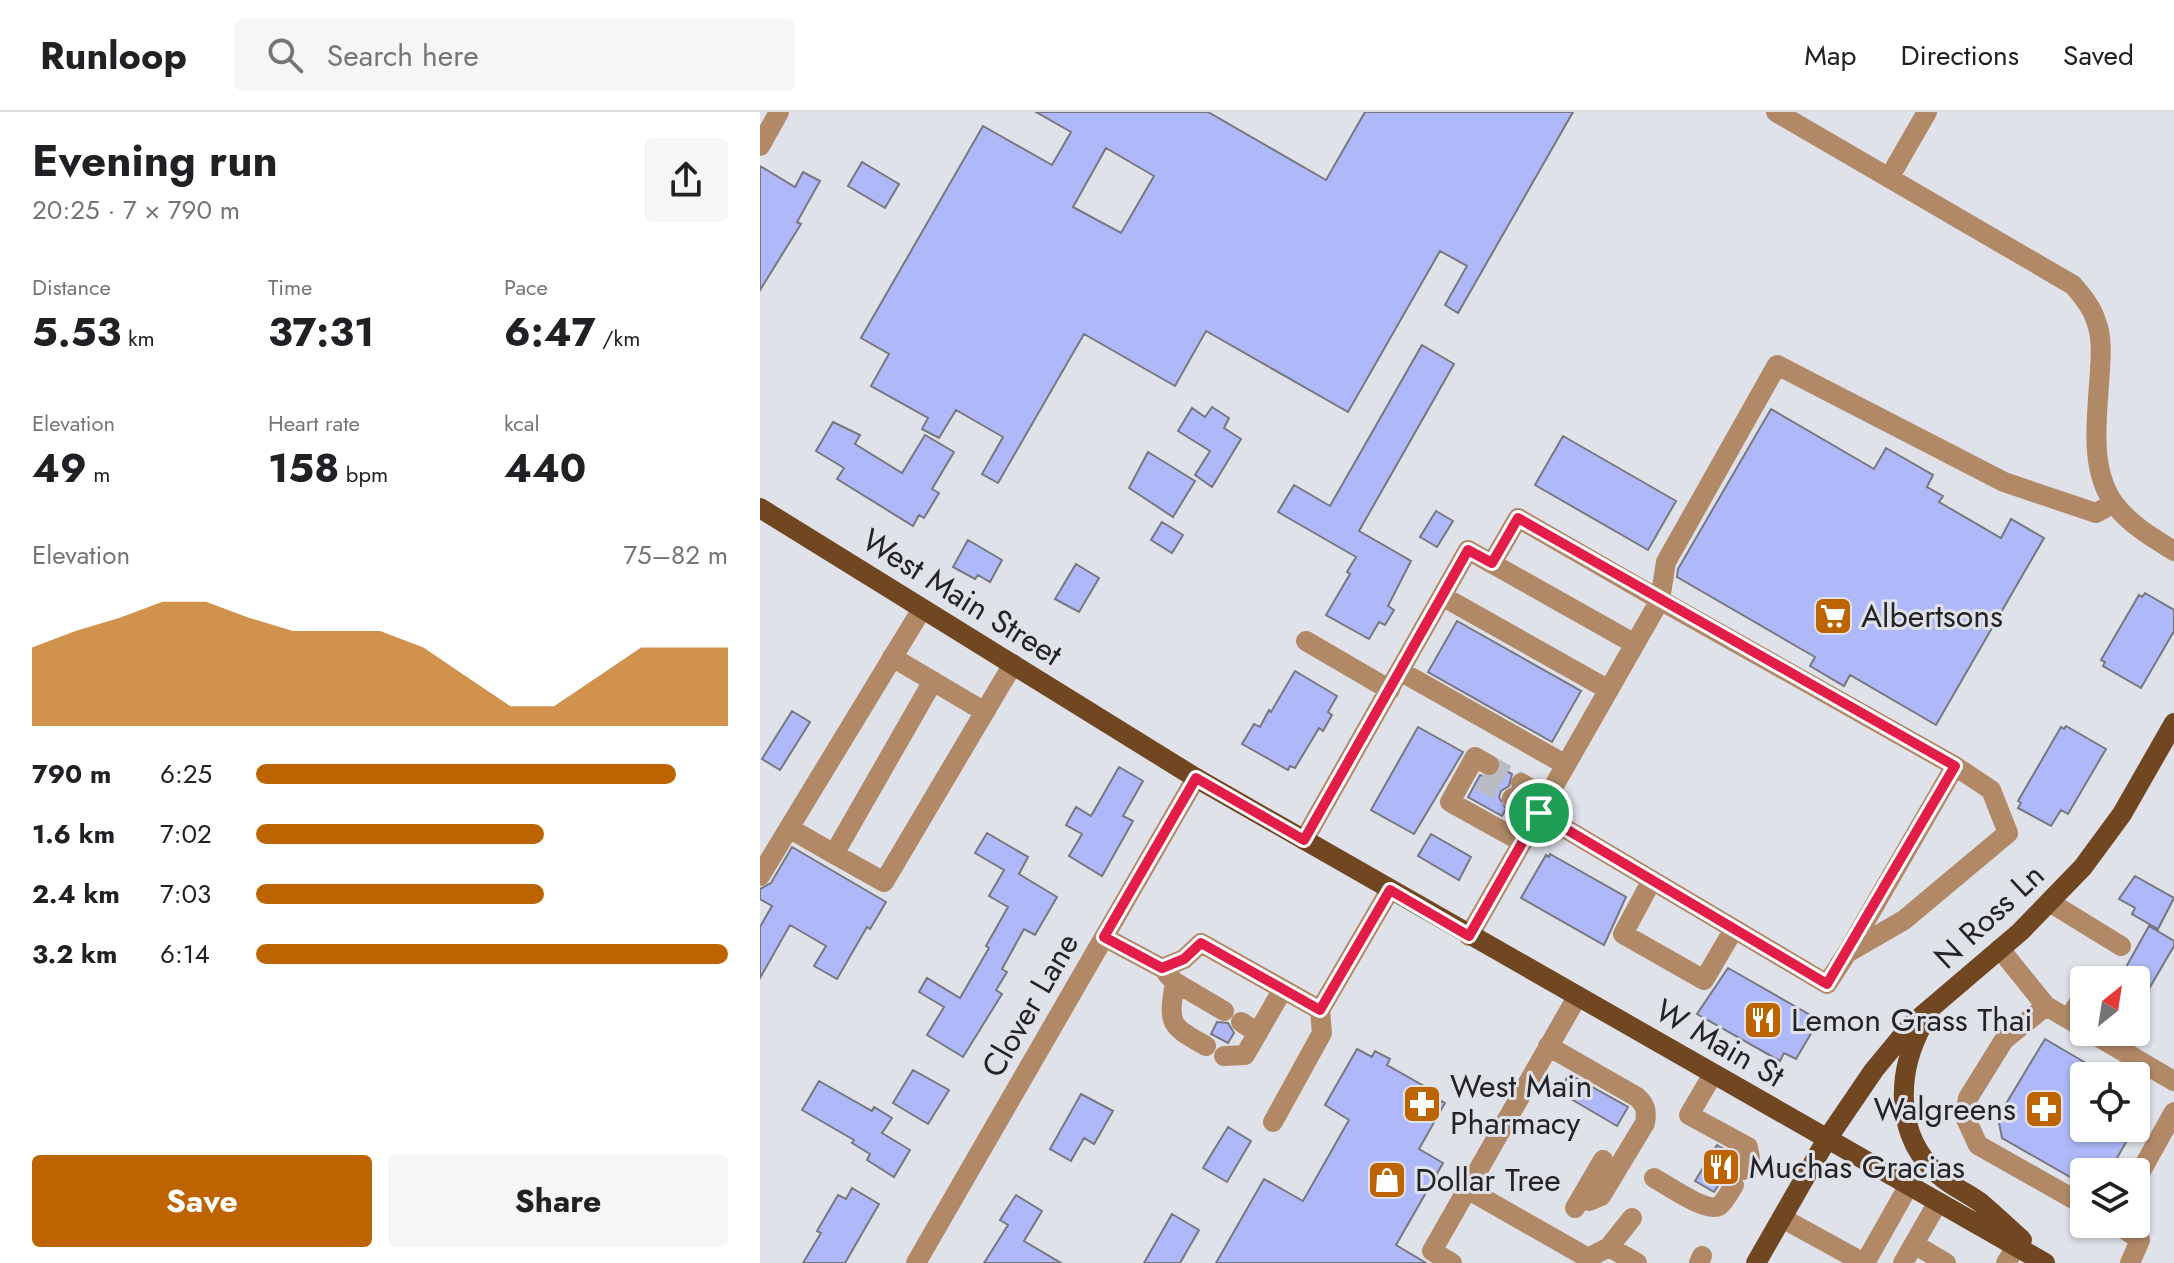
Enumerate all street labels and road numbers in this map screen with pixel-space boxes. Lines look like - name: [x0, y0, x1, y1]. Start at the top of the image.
- street label: West Main Street: [853, 517, 1071, 677]
- street label: N Ross Ln: [1923, 853, 2055, 979]
- street label: Clover Lane: [970, 924, 1090, 1086]
- street label: W Main St: [1647, 987, 1793, 1099]

